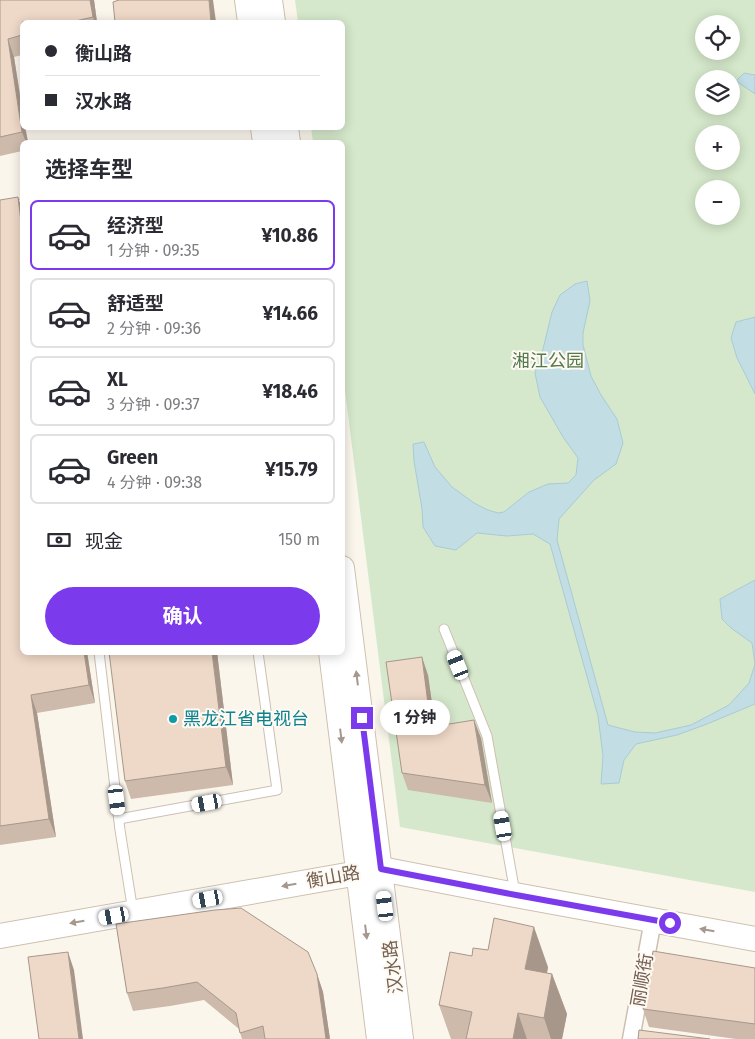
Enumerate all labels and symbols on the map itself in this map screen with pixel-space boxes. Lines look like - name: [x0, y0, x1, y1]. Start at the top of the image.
- park label: 湘江公园: [512, 350, 584, 372]
- car: [445, 648, 470, 682]
- one-way arrow: [352, 670, 360, 686]
- callout: 1 分钟: [380, 700, 450, 736]
- route end: [351, 707, 373, 729]
- place label: 黑龙江省电视台: [183, 708, 309, 730]
- marker: 黑龙江省电视台: [167, 713, 179, 725]
- one-way arrow: [337, 728, 345, 744]
- car: [107, 784, 126, 816]
- car: [190, 793, 223, 813]
- car: [493, 810, 512, 842]
- street label: 衡山路: [305, 861, 361, 893]
- one-way arrow: [281, 881, 297, 889]
- car: [191, 889, 224, 909]
- car: [375, 890, 394, 922]
- car: [97, 906, 130, 926]
- route start: [659, 912, 681, 934]
- one-way arrow: [69, 919, 85, 927]
- one-way arrow: [362, 924, 370, 940]
- one-way arrow: [699, 926, 715, 934]
- street label: 汉水路: [379, 939, 407, 995]
- street label: 丽顺街: [626, 952, 658, 1008]

